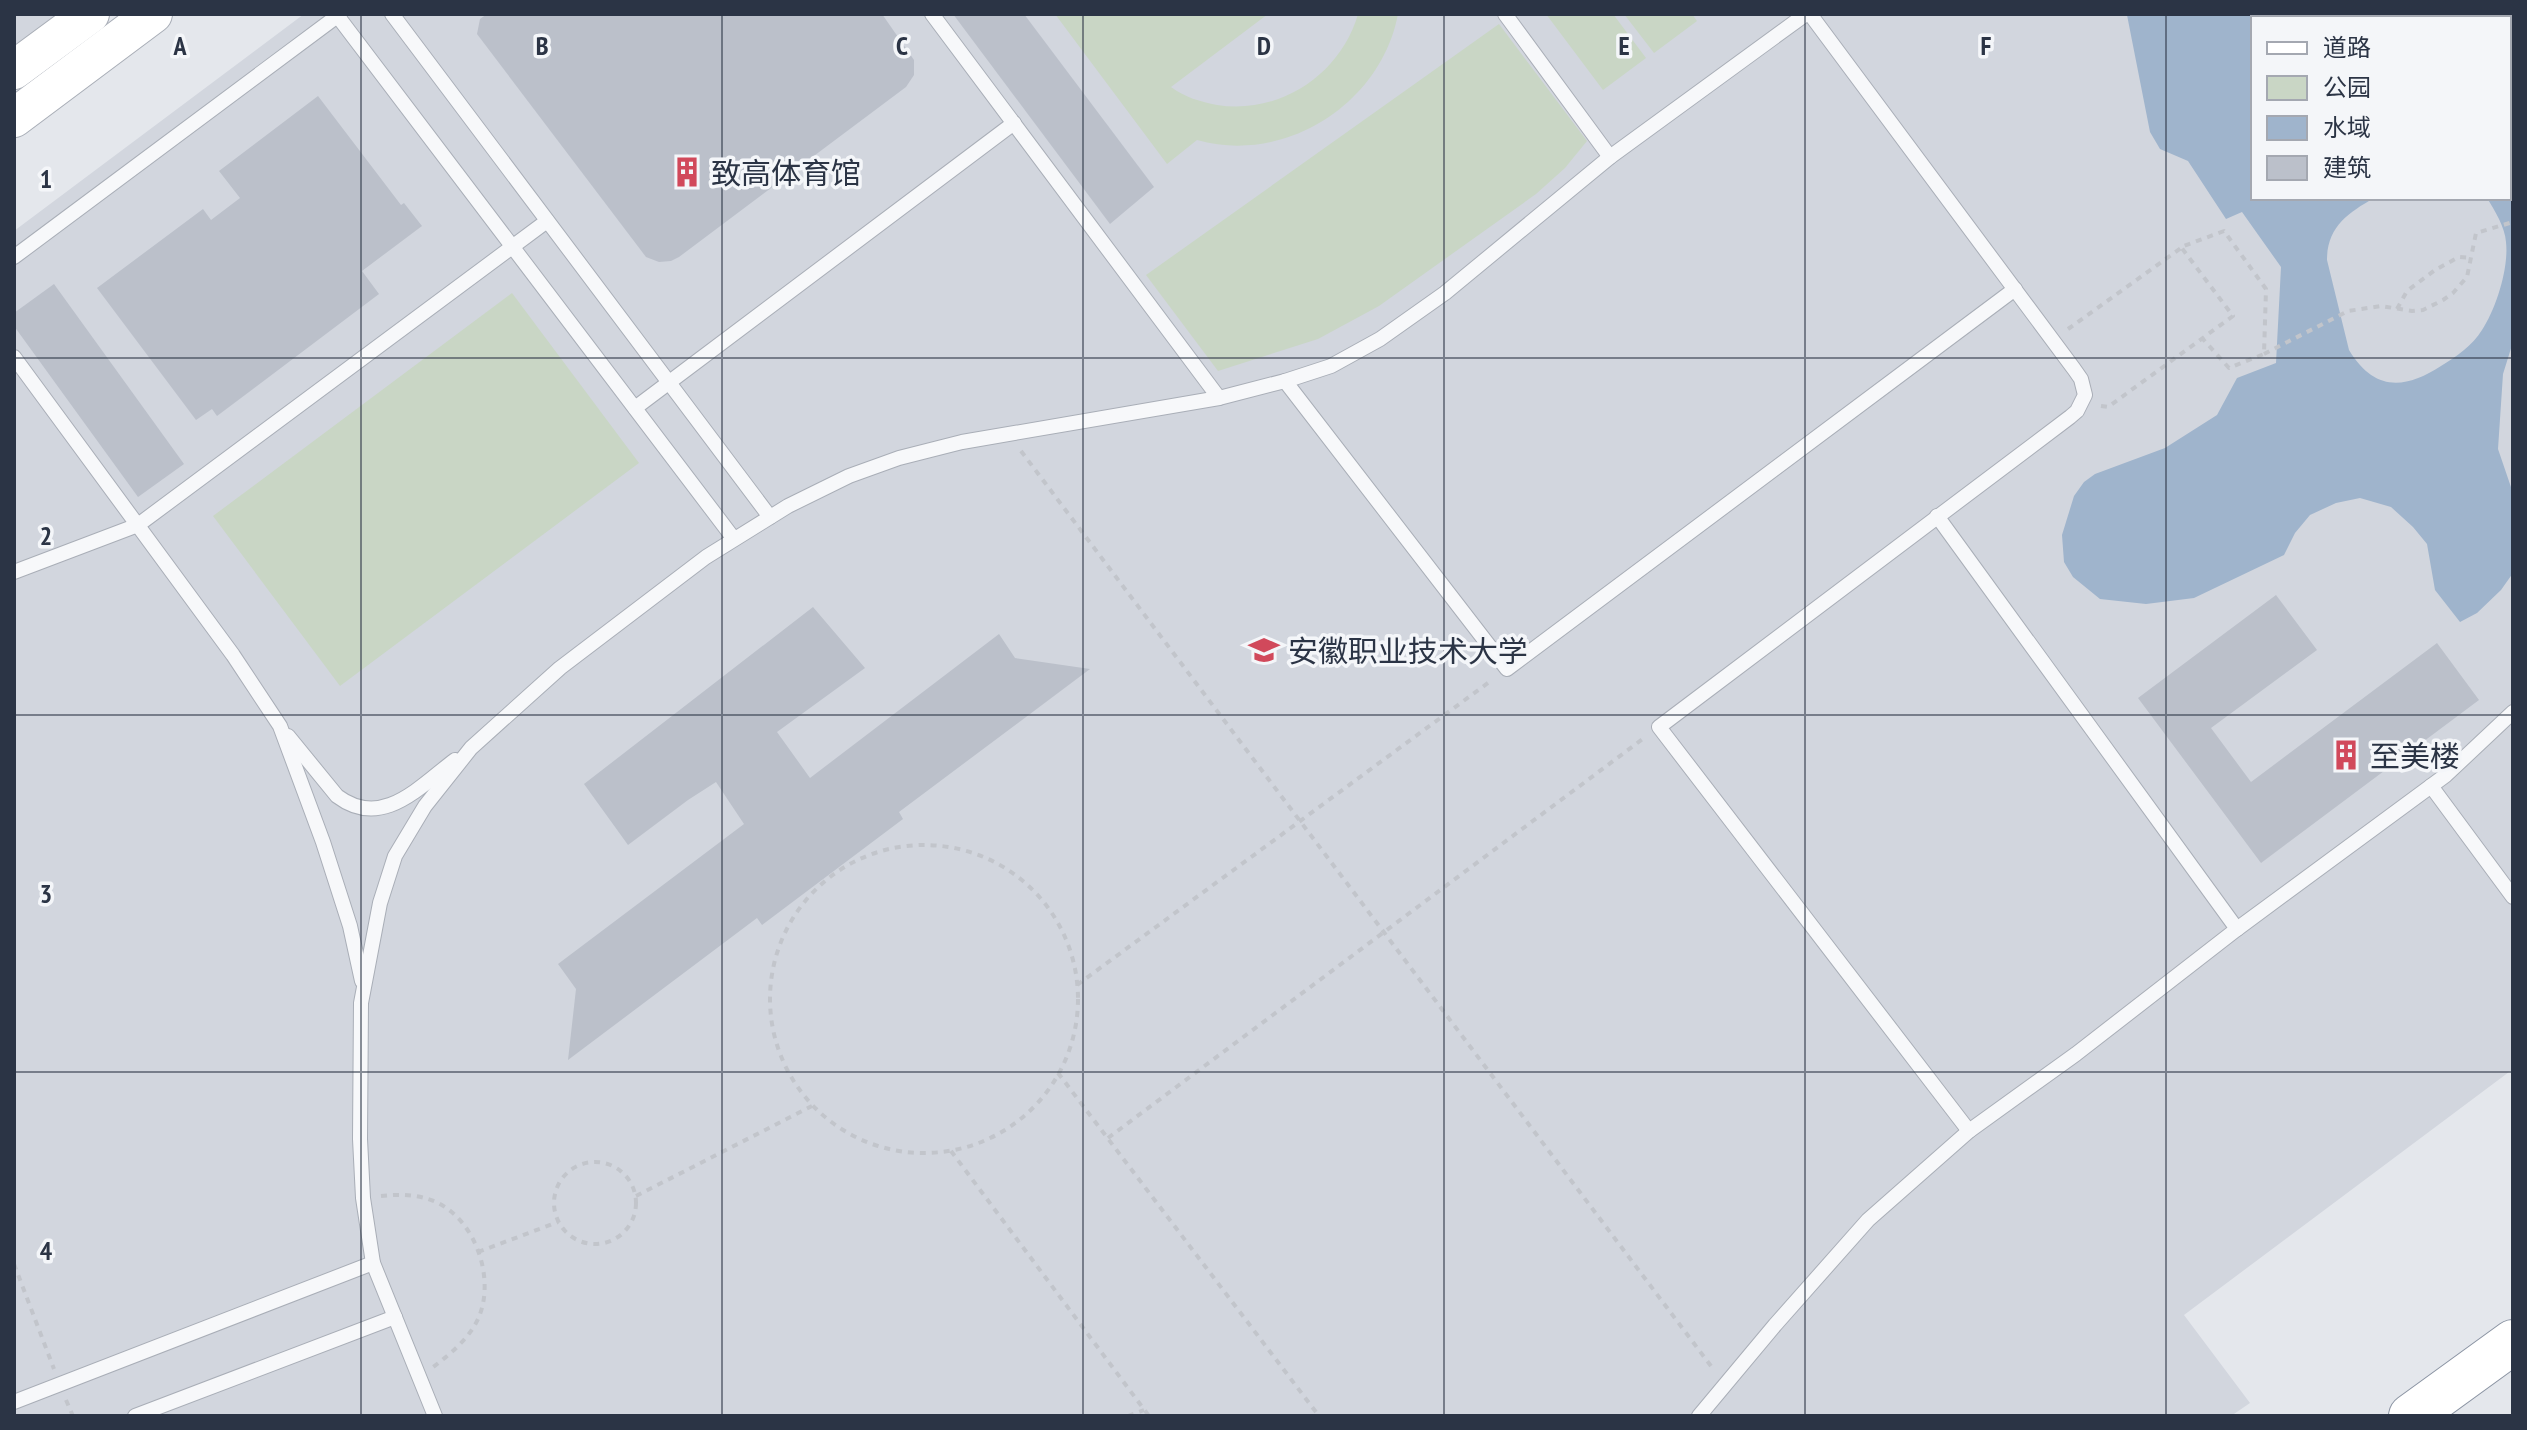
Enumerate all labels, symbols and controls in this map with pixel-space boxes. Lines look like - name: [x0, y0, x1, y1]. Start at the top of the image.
- legend: [2251, 16, 2511, 200]
- text: A: [172, 29, 187, 62]
- text: B: [536, 29, 549, 62]
- text: C: [896, 29, 908, 62]
- text: D: [1257, 29, 1271, 62]
- text: E: [1618, 29, 1630, 62]
- text: F: [1981, 29, 1992, 62]
- text: 道路: [2323, 32, 2371, 63]
- text: 公园: [2323, 72, 2371, 103]
- text: 水域: [2323, 112, 2371, 143]
- text: 建筑: [2323, 152, 2371, 183]
- place label: 致高体育馆: [711, 153, 861, 192]
- building icon: 致高体育馆: [670, 155, 704, 189]
- text: 1: [40, 162, 52, 195]
- text: 2: [40, 519, 52, 552]
- place label: 安徽职业技术大学: [1288, 631, 1528, 670]
- school or university icon: 安徽职业技术大学: [1247, 633, 1281, 667]
- place label: 至美楼: [2370, 736, 2460, 775]
- building icon: 至美楼: [2329, 738, 2363, 772]
- text: 3: [40, 877, 52, 910]
- text: 4: [40, 1234, 53, 1267]

